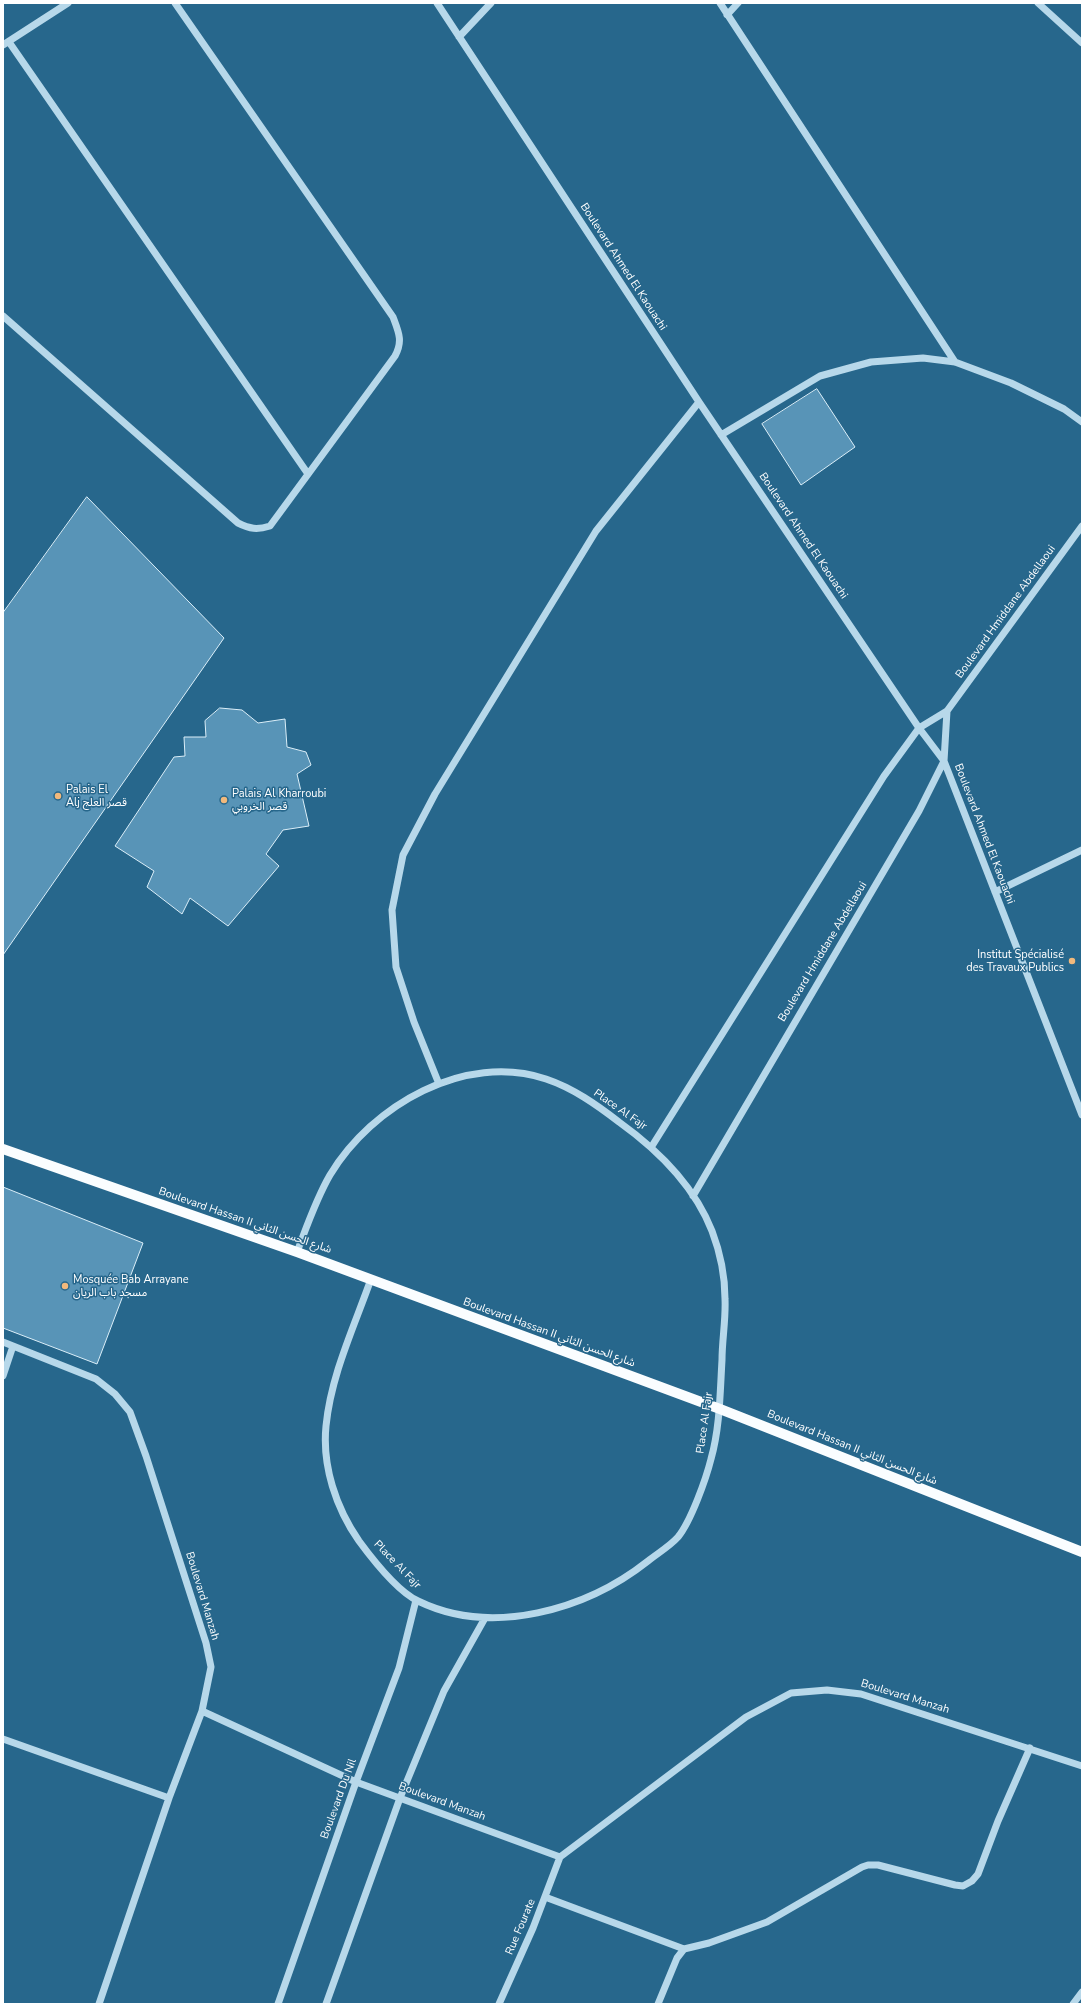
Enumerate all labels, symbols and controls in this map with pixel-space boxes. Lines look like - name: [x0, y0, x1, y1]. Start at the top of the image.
- street label: Boulevard Ahmed El Kaouachi: [577, 201, 669, 333]
- street label: Boulevard Ahmed El Kaouachi: [756, 470, 850, 602]
- street label: Boulevard Hmiddane Abdellaoui: [953, 543, 1059, 681]
- street label: Boulevard Ahmed El Kaouachi: [951, 762, 1017, 906]
- place label: Palais El Alj قصر العلج: [66, 783, 127, 809]
- place label: Palais Al Kharroubi قصر الخروبي: [232, 787, 326, 813]
- marker: Palais El Alj قصر العلج: [53, 791, 63, 801]
- marker: Palais Al Kharroubi قصر الخروبي: [219, 795, 229, 805]
- street label: Boulevard Hmiddane Abdellaoui: [776, 880, 870, 1024]
- place label: Institut Spécialisé des Travaux Publics: [966, 948, 1064, 974]
- marker: Institut Spécialisé des Travaux Publics: [1067, 956, 1077, 966]
- street label: Place Al Fajr: [591, 1087, 649, 1133]
- street label: Boulevard Hassan II شارع الحسن الثاني: [157, 1185, 333, 1257]
- place label: Mosquée Bab Arrayane مسجد باب الريان: [73, 1273, 189, 1299]
- marker: Mosquée Bab Arrayane مسجد باب الريان: [60, 1281, 70, 1291]
- street label: Boulevard Hassan II شارع الحسن الثاني: [461, 1296, 637, 1370]
- street label: Place Al Fajr: [694, 1391, 716, 1455]
- street label: Boulevard Hassan II شارع الحسن الثاني: [765, 1408, 939, 1488]
- street label: Place Al Fajr: [371, 1538, 423, 1592]
- street label: Boulevard Manzah: [182, 1550, 222, 1642]
- street label: Boulevard Manzah: [859, 1677, 951, 1717]
- street label: Boulevard Du Nil: [318, 1757, 360, 1841]
- street label: Boulevard Manzah: [397, 1780, 487, 1824]
- street label: Rue Fourate: [503, 1897, 539, 1957]

